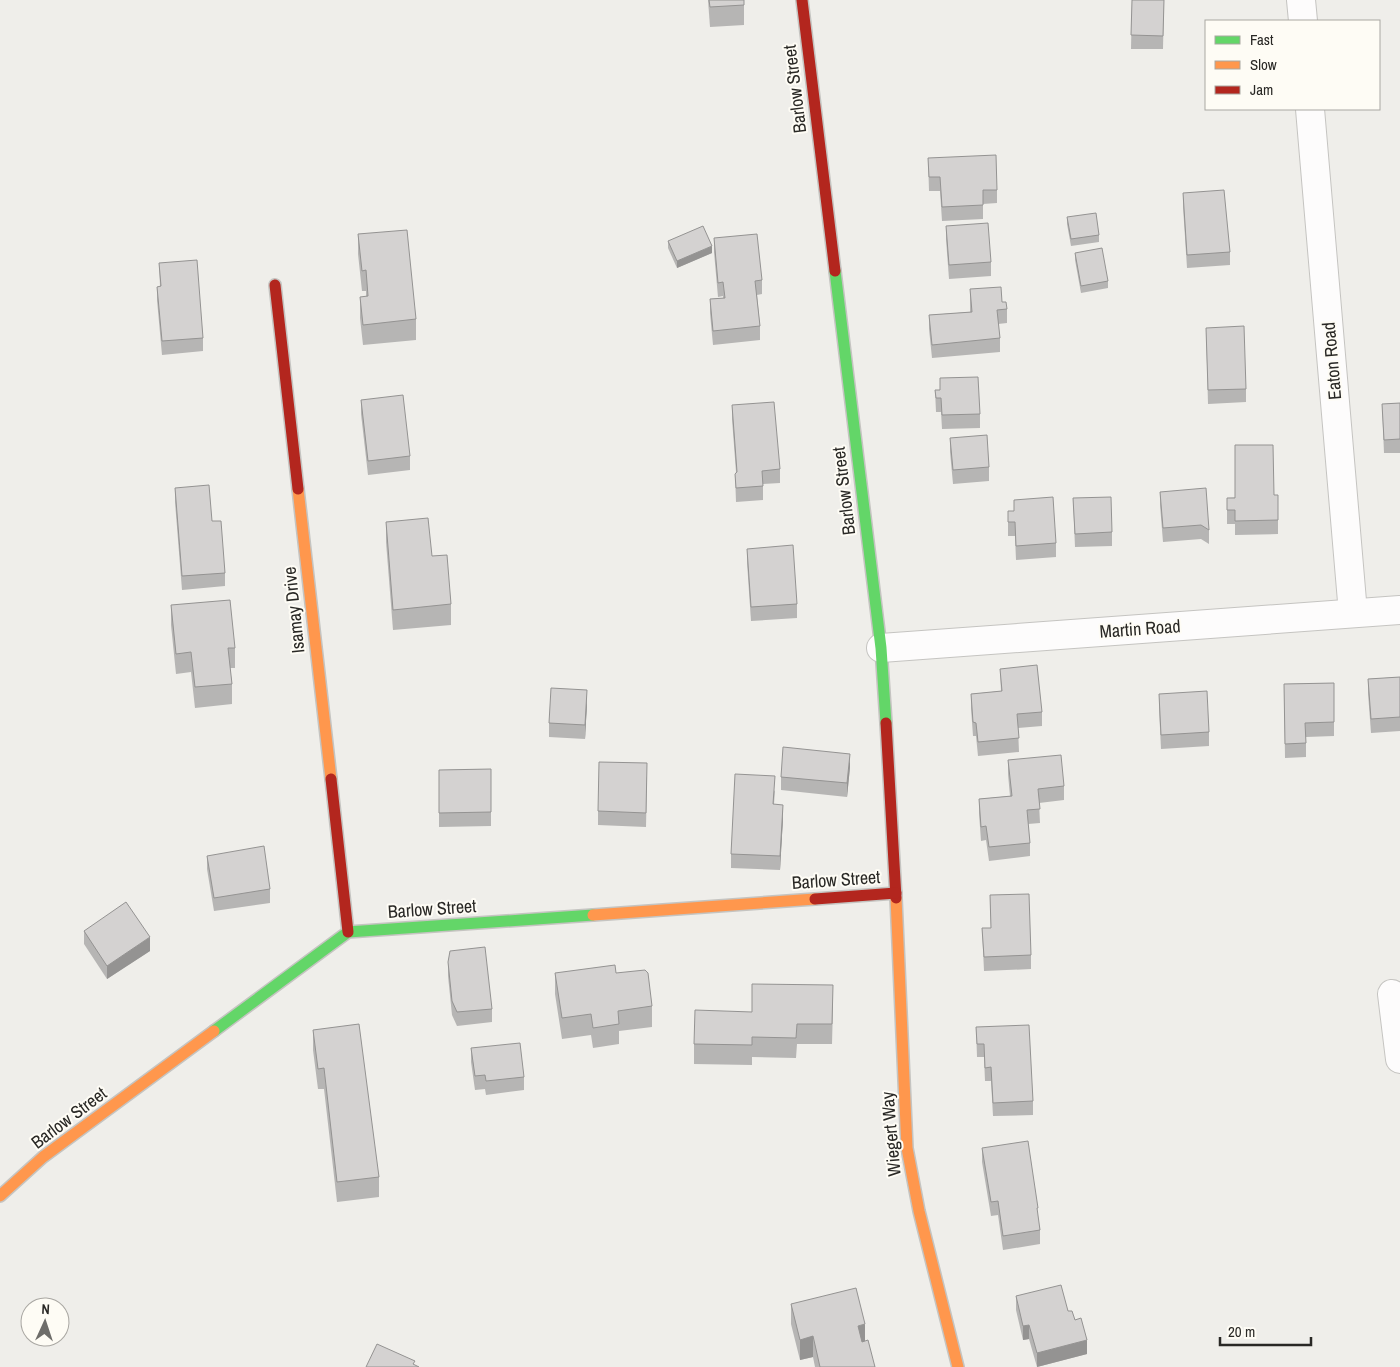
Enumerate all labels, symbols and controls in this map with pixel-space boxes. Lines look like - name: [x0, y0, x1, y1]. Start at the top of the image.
- legend: [1205, 20, 1380, 110]
- text: Fast: [1250, 29, 1274, 50]
- street label: Barlow Street: [777, 44, 812, 135]
- text: Slow: [1250, 54, 1277, 75]
- text: Jam: [1250, 79, 1273, 100]
- street label: Eaton Road: [1316, 321, 1347, 401]
- street label: Barlow Street: [826, 446, 861, 537]
- street label: Isamay Drive: [277, 566, 310, 655]
- street label: Martin Road: [1099, 613, 1181, 644]
- street label: Barlow Street: [791, 864, 881, 895]
- street label: Barlow Street: [387, 893, 477, 924]
- street label: Barlow Street: [26, 1081, 112, 1154]
- street label: Wiegert Way: [874, 1090, 907, 1177]
- north arrow: [20, 1297, 70, 1347]
- text: N: [41, 1300, 50, 1318]
- scale bar: [1220, 1314, 1311, 1346]
- text: 20 m: [1228, 1321, 1255, 1342]

